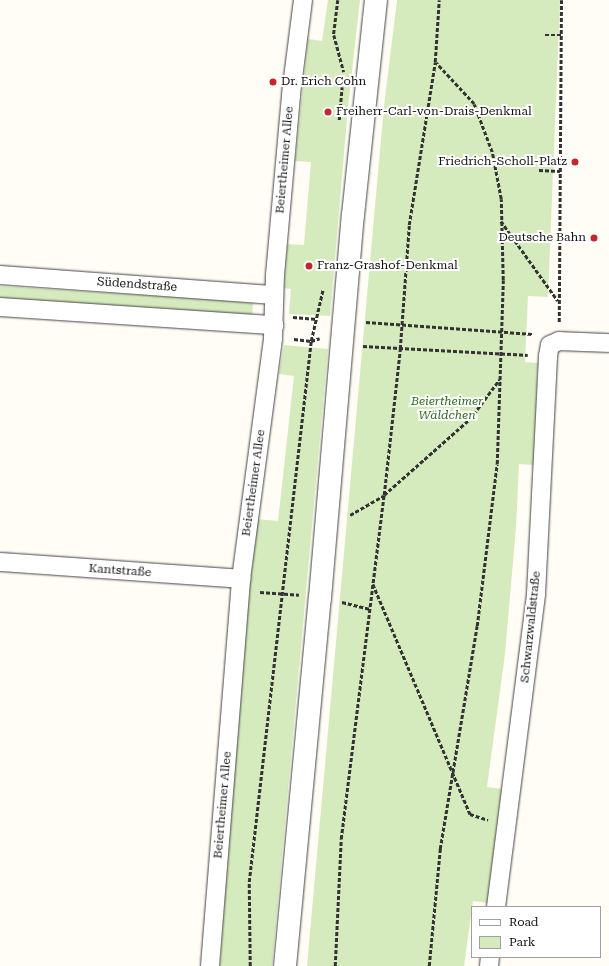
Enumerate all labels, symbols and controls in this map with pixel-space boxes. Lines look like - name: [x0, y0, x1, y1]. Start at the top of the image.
- place label: Dr. Erich Cohn: [281, 75, 366, 89]
- marker: Dr. Erich Cohn: [268, 77, 278, 87]
- place label: Freiherr-Carl-von-Drais-Denkmal: [336, 105, 532, 119]
- street label: Beiertheimer Allee: [273, 106, 297, 214]
- marker: Freiherr-Carl-von-Drais-Denkmal: [323, 107, 333, 117]
- place label: Friedrich-Scholl-Platz: [438, 155, 567, 169]
- marker: Friedrich-Scholl-Platz: [570, 157, 580, 167]
- place label: Deutsche Bahn: [498, 231, 586, 245]
- marker: Deutsche Bahn: [589, 233, 599, 243]
- place label: Franz-Grashof-Denkmal: [317, 259, 458, 273]
- marker: Franz-Grashof-Denkmal: [304, 261, 314, 271]
- street label: Südendstraße: [96, 275, 178, 295]
- park label: Beiertheimer Wäldchen: [411, 395, 483, 423]
- street label: Beiertheimer Allee: [239, 429, 269, 537]
- street label: Kantstraße: [88, 562, 152, 580]
- street label: Schwarzwaldstraße: [518, 570, 544, 684]
- street label: Beiertheimer Allee: [211, 751, 235, 859]
- legend: [471, 906, 601, 958]
- text: Road: [509, 915, 538, 929]
- text: Park: [509, 935, 535, 949]

